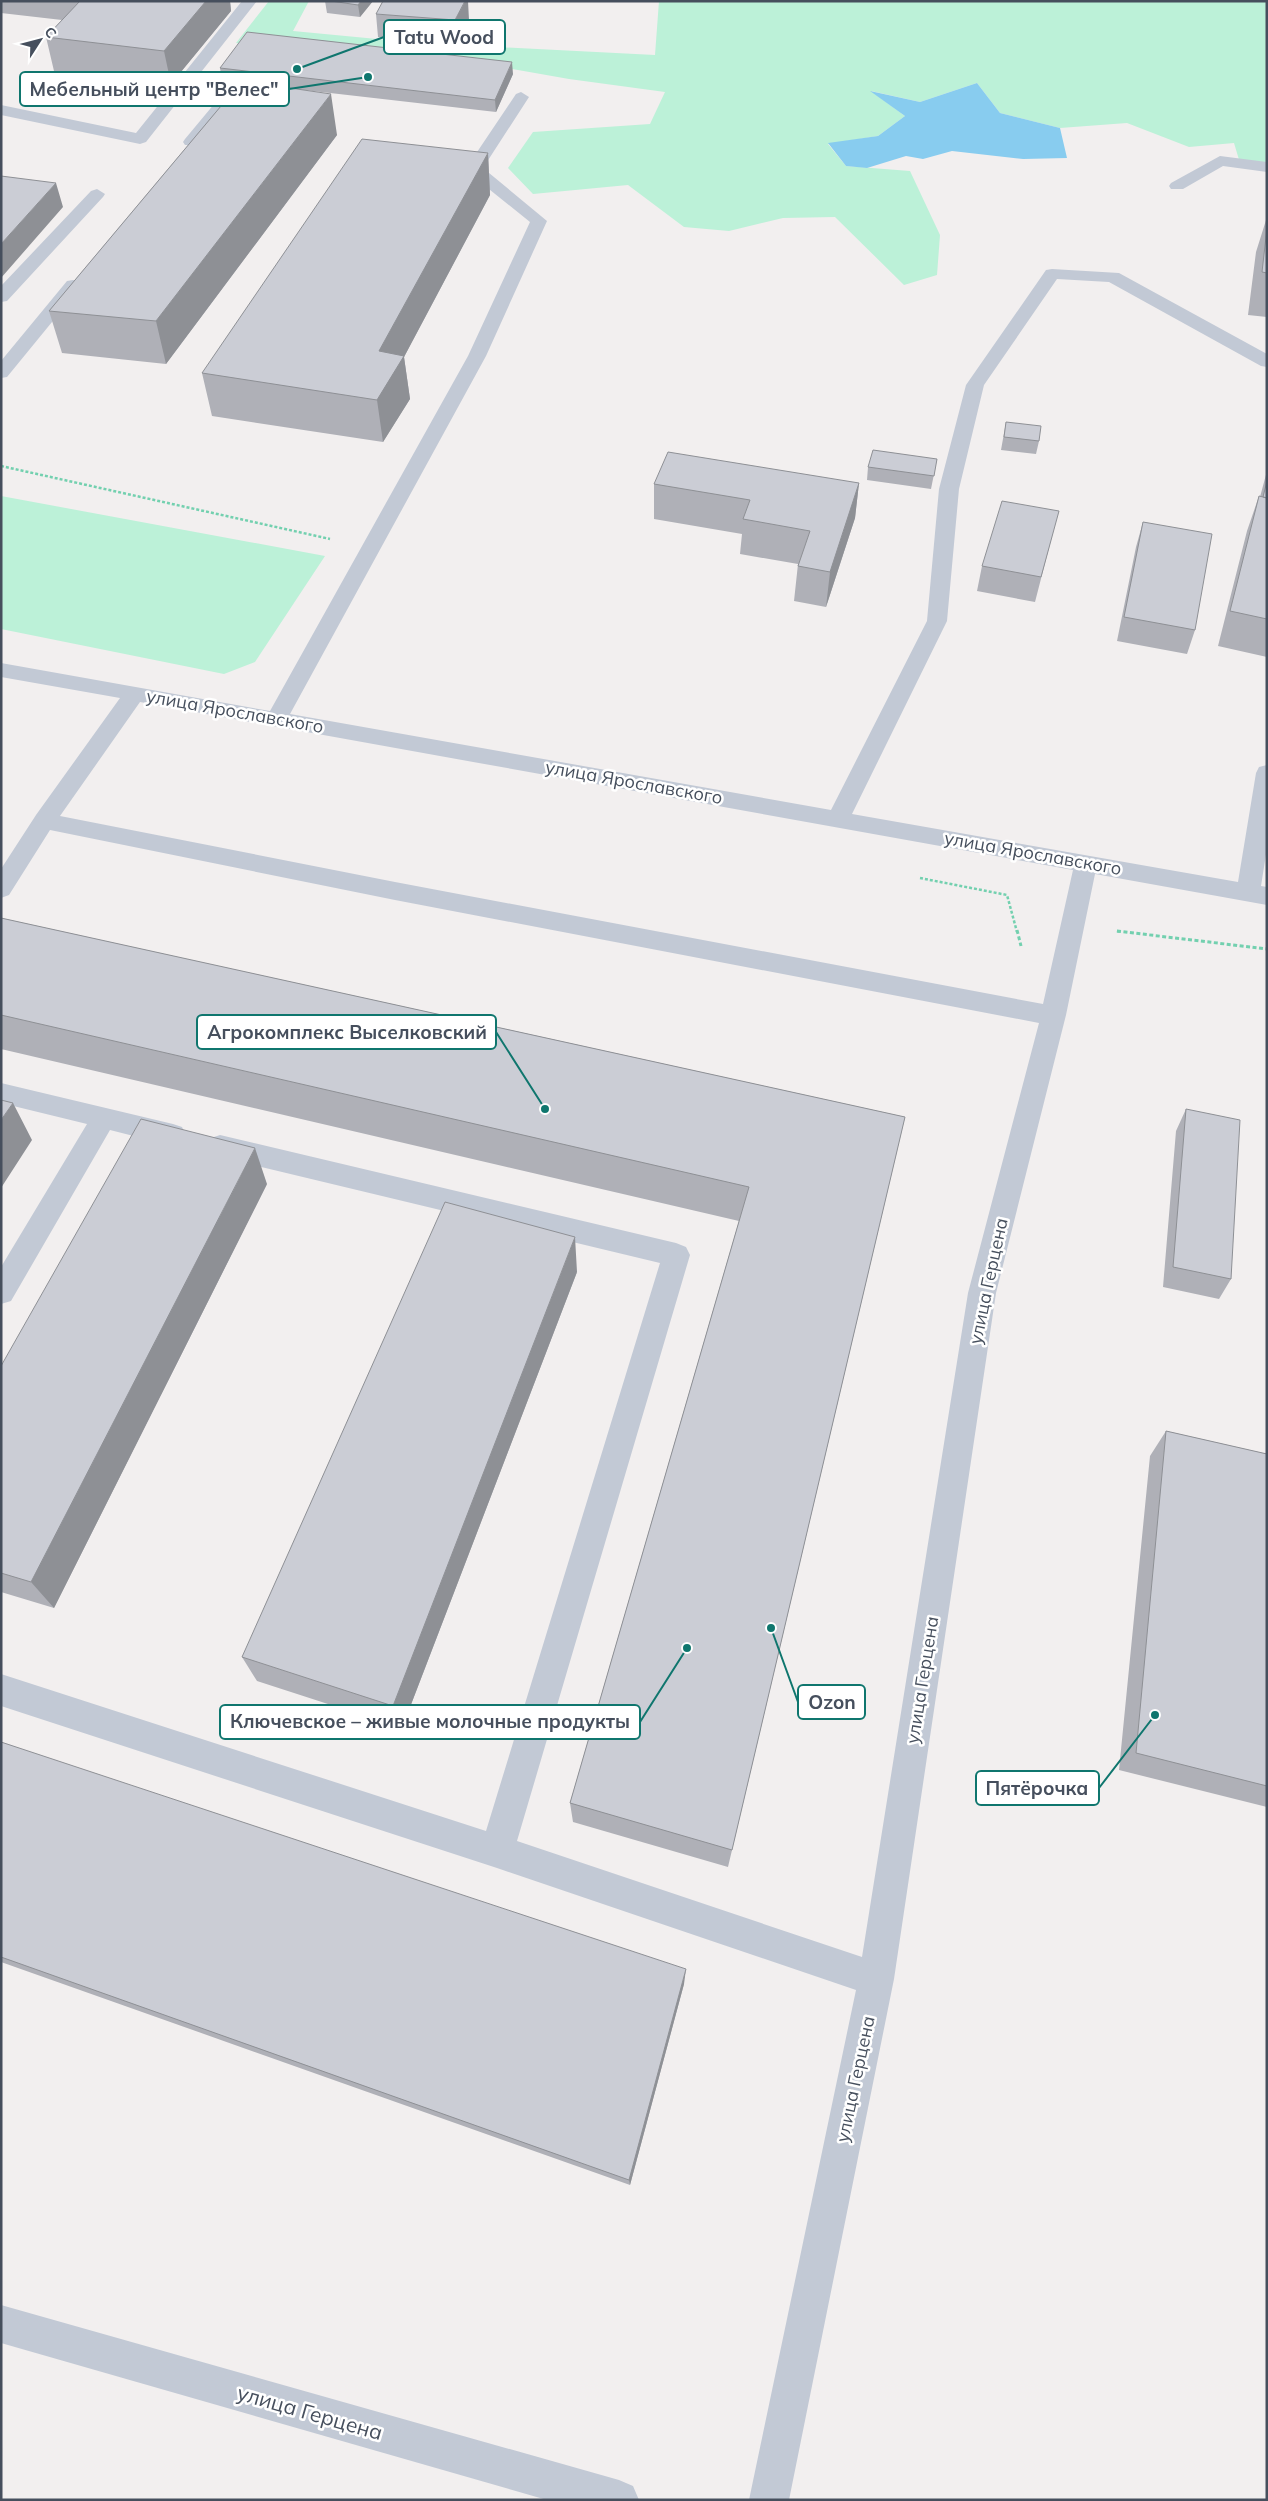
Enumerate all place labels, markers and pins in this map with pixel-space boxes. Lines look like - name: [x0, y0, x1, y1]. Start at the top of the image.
- callout: Tatu Wood: [384, 20, 505, 54]
- callout: Мебельный центр "Велес": [20, 72, 289, 106]
- callout: Агрокомплекс Выселковский: [197, 1015, 496, 1049]
- callout: Ozon: [798, 1685, 865, 1719]
- callout: Ключевское – живые молочные продукты: [220, 1705, 640, 1739]
- callout: Пятёрочка: [976, 1771, 1099, 1805]

